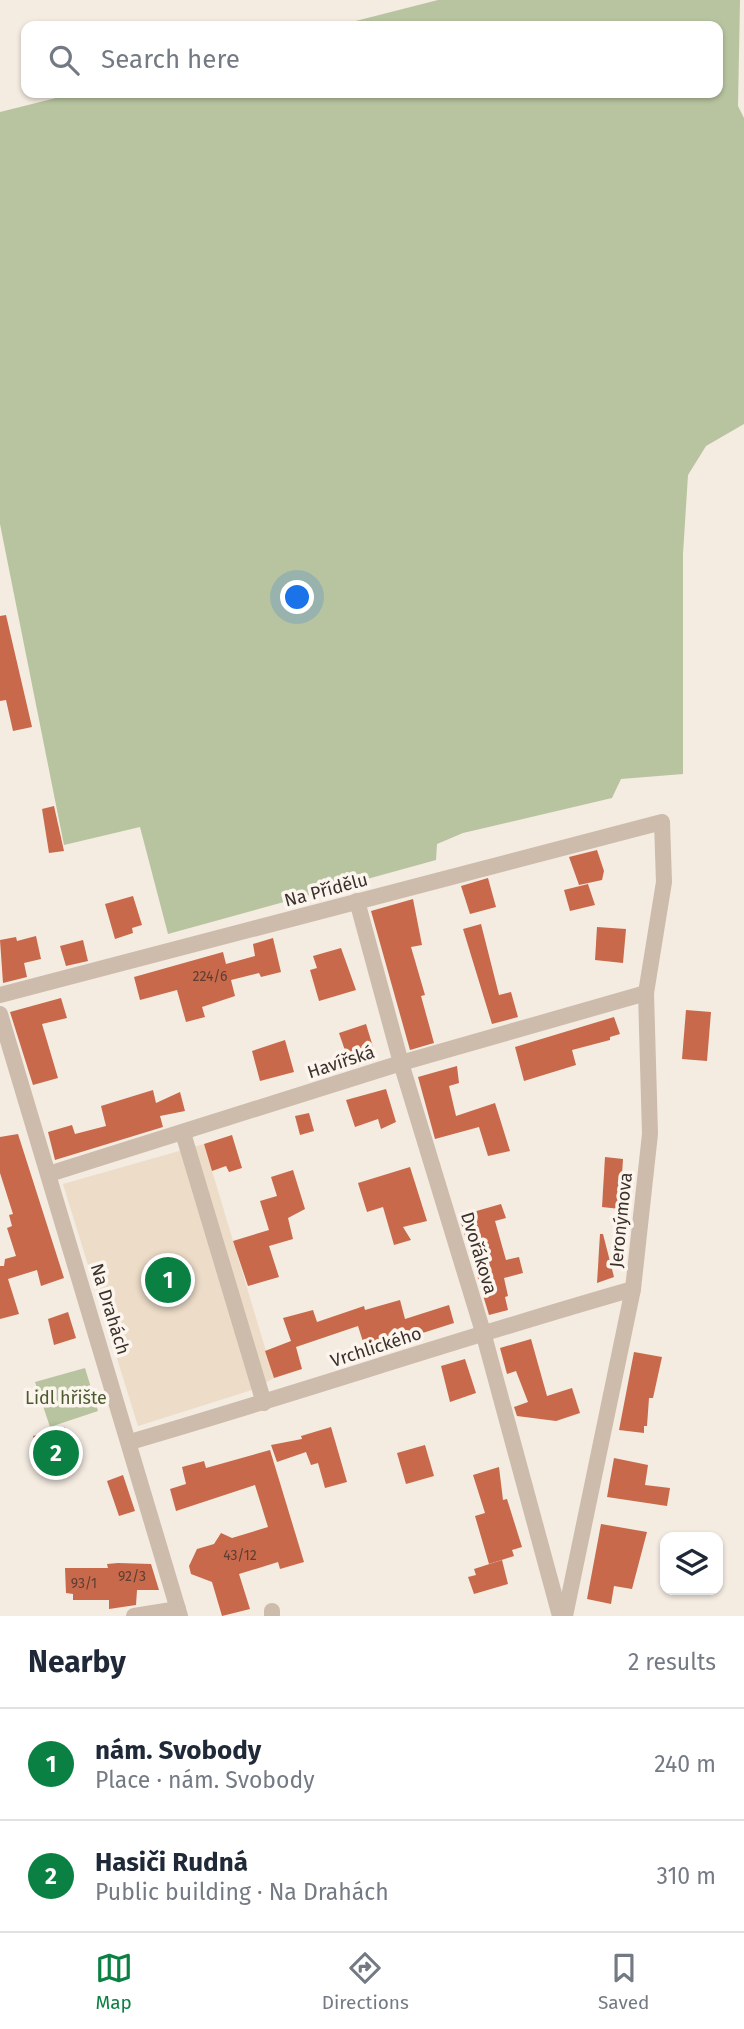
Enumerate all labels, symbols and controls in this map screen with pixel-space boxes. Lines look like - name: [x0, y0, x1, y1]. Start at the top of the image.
- search box: [21, 21, 723, 98]
- icon: search: [45, 41, 83, 79]
- text: Search here: [101, 44, 240, 75]
- your location: [280, 580, 314, 614]
- street label: Na Přídělu: [282, 868, 370, 912]
- house number: 224/6: [193, 968, 227, 985]
- street label: Havířská: [305, 1041, 377, 1083]
- street label: Jeronýmova: [605, 1171, 637, 1269]
- street label: Dvořákova: [456, 1209, 502, 1297]
- pin: 1: [145, 1254, 191, 1306]
- street label: Na Drahách: [86, 1261, 134, 1357]
- street label: Vrchlického: [328, 1322, 424, 1372]
- park label: Lidl hřište: [25, 1387, 107, 1409]
- pin: 2: [33, 1427, 79, 1479]
- map controls: [660, 1532, 723, 1595]
- button: layers: [660, 1532, 723, 1595]
- house number: 43/12: [223, 1547, 257, 1564]
- house number: 92/3: [118, 1568, 146, 1585]
- house number: 93/1: [71, 1575, 97, 1592]
- text: Nearby: [28, 1644, 126, 1680]
- text: 2 results: [628, 1648, 716, 1676]
- text: nám. Svobody: [95, 1735, 261, 1766]
- text: 1: [46, 1750, 56, 1778]
- text: 240 m: [654, 1750, 716, 1778]
- text: Place · nám. Svobody: [95, 1766, 315, 1794]
- text: Hasiči Rudná: [95, 1847, 248, 1878]
- text: 2: [45, 1862, 57, 1890]
- text: 310 m: [656, 1862, 716, 1890]
- text: Public building · Na Drahách: [95, 1878, 389, 1906]
- tab: Map: [95, 1949, 133, 2014]
- tab: Directions: [322, 1949, 409, 2014]
- tab: Saved: [598, 1949, 649, 2014]

